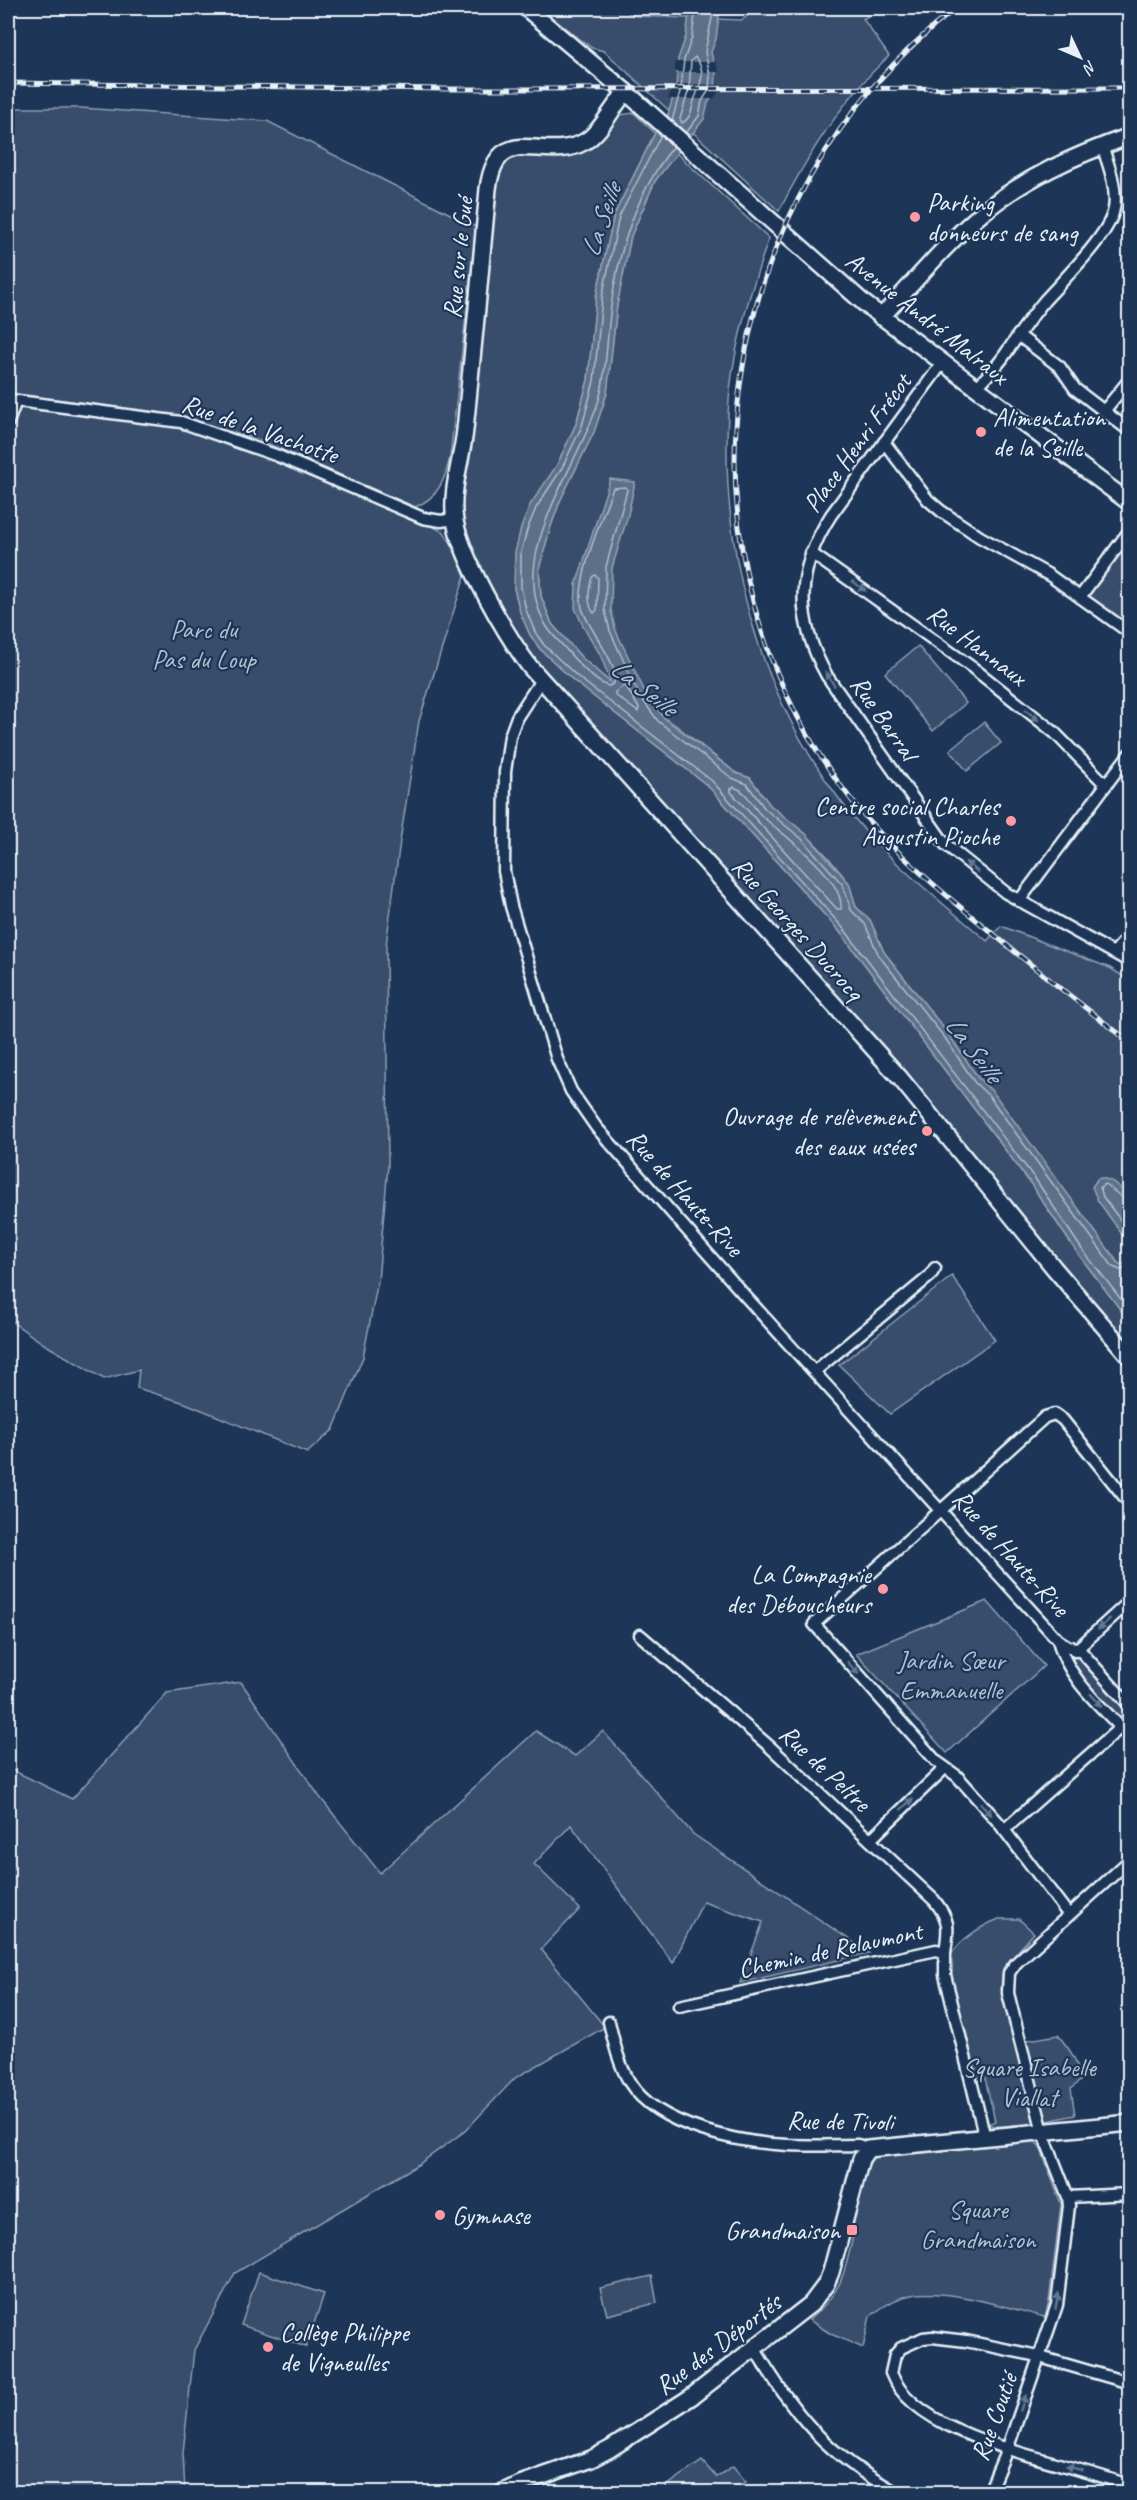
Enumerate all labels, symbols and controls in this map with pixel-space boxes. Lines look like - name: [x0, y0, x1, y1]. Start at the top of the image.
- north arrow: [1050, 27, 1110, 87]
- text: N: [1077, 56, 1101, 79]
- water label: La Seille: [573, 175, 631, 261]
- place label: Parking donneurs de sang: [927, 186, 1079, 249]
- street label: Rue sur le Gué: [435, 192, 481, 320]
- marker: Parking donneurs de sang: [908, 210, 922, 224]
- street label: Avenue André Malraux: [839, 244, 1017, 393]
- street label: Place Henri Frécot: [796, 365, 920, 519]
- street label: Rue de la Vachotte: [178, 387, 345, 472]
- place label: Alimentation de la Seille: [993, 401, 1106, 464]
- marker: Alimentation de la Seille: [974, 425, 988, 439]
- one-way arrow: [851, 580, 867, 592]
- street label: Rue Hannaux: [921, 597, 1035, 694]
- park label: Parc du Pas du Loup: [152, 613, 258, 676]
- water label: La Seille: [604, 651, 687, 726]
- street label: Rue Barral: [843, 669, 928, 771]
- one-way arrow: [824, 671, 836, 687]
- one-way arrow: [1024, 708, 1039, 721]
- place label: Centre social Charles Augustin Pioche: [815, 790, 1001, 853]
- marker: Centre social Charles Augustin Pioche: [1004, 814, 1018, 828]
- street label: Rue Georges Ducrocq: [725, 850, 872, 1009]
- one-way arrow: [964, 861, 980, 874]
- water label: La Seille: [938, 1009, 1013, 1092]
- place label: Ouvrage de relèvement des eaux usées: [723, 1100, 917, 1163]
- street label: Rue de Haute-Rive: [619, 1123, 752, 1265]
- marker: Ouvrage de relèvement des eaux usées: [920, 1124, 934, 1138]
- street label: Rue de Haute-Rive: [945, 1483, 1078, 1625]
- place label: La Compagnie des Déboucheurs: [726, 1558, 873, 1621]
- marker: La Compagnie des Déboucheurs: [876, 1582, 890, 1596]
- one-way arrow: [1096, 1617, 1111, 1631]
- park label: Jardin Sœur Emmanuelle: [895, 1644, 1007, 1707]
- one-way arrow: [846, 1660, 859, 1675]
- one-way arrow: [1089, 1692, 1102, 1707]
- street label: Rue de Peltre: [772, 1717, 879, 1820]
- one-way arrow: [899, 1798, 914, 1811]
- one-way arrow: [979, 1801, 993, 1816]
- street label: Chemin de Relaumont: [735, 1914, 927, 1986]
- park label: Square Isabelle Viallat: [962, 2051, 1097, 2114]
- street label: Rue de Tivoli: [787, 2104, 897, 2138]
- park label: Square Grandmaison: [921, 2193, 1037, 2256]
- place label: Gymnase: [452, 2199, 531, 2232]
- marker: Gymnase: [433, 2208, 447, 2222]
- place label: Grandmaison: [725, 2214, 841, 2247]
- marker: Grandmaison: [845, 2223, 859, 2237]
- street label: Rue des Déportés: [649, 2285, 789, 2402]
- one-way arrow: [1053, 2291, 1062, 2310]
- place label: Collège Philippe de Vigneulles: [280, 2316, 411, 2379]
- marker: Collège Philippe de Vigneulles: [261, 2340, 275, 2354]
- street label: Rue Coutié: [963, 2365, 1026, 2465]
- one-way arrow: [1019, 2393, 1029, 2411]
- one-way arrow: [1065, 2463, 1083, 2472]

